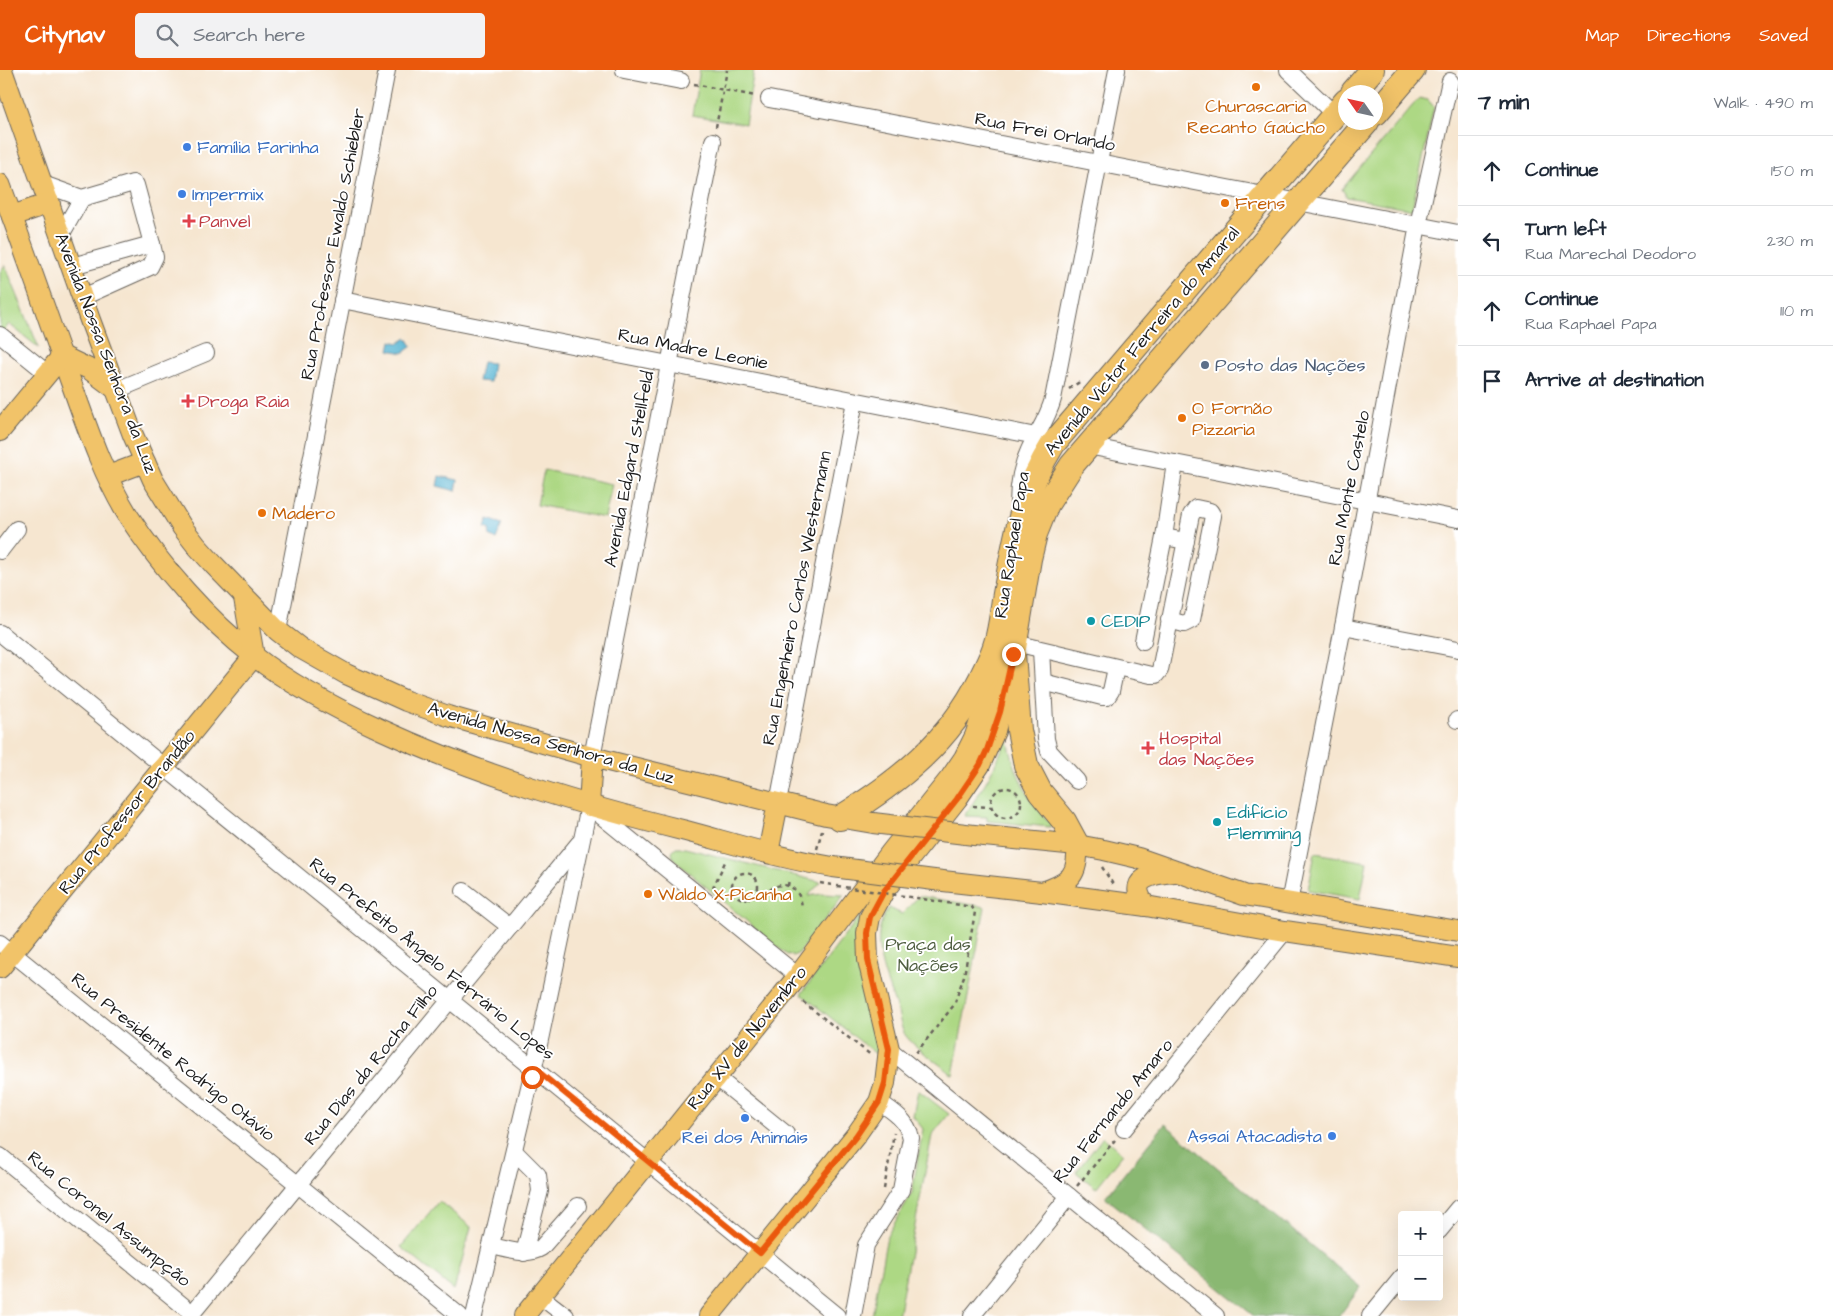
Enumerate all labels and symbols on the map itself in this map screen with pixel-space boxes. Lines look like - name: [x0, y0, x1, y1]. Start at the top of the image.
- marker: Churascaria Recanto Gaúcho: [1250, 81, 1262, 93]
- north arrow: [1338, 85, 1383, 130]
- place label: Churascaria Recanto Gaúcho: [1187, 94, 1325, 140]
- street label: Rua Professor Ewaldo Schiebler: [294, 106, 372, 382]
- street label: Rua Frei Orlando: [973, 106, 1117, 158]
- place label: Família Farinha: [197, 135, 319, 160]
- marker: Família Farinha: [181, 141, 193, 153]
- place label: Impermix: [192, 182, 264, 207]
- marker: Impermix: [176, 188, 188, 200]
- place label: Frens: [1235, 191, 1285, 216]
- marker: Frens: [1219, 197, 1231, 209]
- place label: Panvel: [199, 209, 251, 234]
- marker: Panvel: [183, 215, 195, 227]
- street label: Avenida Victor Ferreira do Amaral: [1039, 221, 1245, 461]
- street label: Avenida Nossa Senhora da Luz: [49, 229, 163, 477]
- street label: Rua Madre Leonie: [616, 322, 770, 376]
- place label: Posto das Nações: [1215, 353, 1366, 378]
- marker: Posto das Nações: [1199, 359, 1211, 371]
- street label: Avenida Edgard Stellfeld: [598, 369, 661, 569]
- place label: Droga Raia: [198, 389, 289, 415]
- marker: Droga Raia: [182, 395, 194, 407]
- place label: O Fornão Pizzaria: [1192, 396, 1272, 442]
- street label: Rua Monte Castelo: [1322, 408, 1376, 568]
- marker: O Fornão Pizzaria: [1176, 412, 1188, 424]
- street label: Rua Engenheiro Carlos Westermann: [756, 449, 839, 748]
- street label: Rua Raphael Papa: [988, 470, 1036, 620]
- place label: Madero: [272, 501, 335, 526]
- marker: Madero: [256, 507, 268, 519]
- place label: CEDIP: [1101, 609, 1151, 634]
- marker: CEDIP: [1085, 615, 1097, 627]
- route end: [1002, 643, 1025, 666]
- street label: Avenida Nossa Senhora da Luz: [425, 696, 677, 790]
- street label: Rua Professor Brandão: [53, 724, 201, 900]
- place label: Hospital das Nações: [1159, 726, 1254, 772]
- marker: Hospital das Nações: [1141, 741, 1155, 755]
- place label: Edifício Flemming: [1227, 800, 1301, 847]
- marker: Edifício Flemming: [1211, 816, 1223, 828]
- street label: Rua Prefeito Ângelo Ferrário Lopes: [303, 852, 560, 1067]
- place label: Waldo X-Picanha: [658, 882, 792, 907]
- marker: Waldo X-Picanha: [642, 888, 654, 900]
- park label: Praça das Nações: [885, 932, 971, 978]
- street label: Rua XV de Novembro: [681, 961, 813, 1115]
- street label: Rua Presidente Rodrigo Otávio: [65, 967, 280, 1148]
- street label: Rua Dias da Rocha Filho: [298, 979, 444, 1151]
- street label: Rua Fernando Amaro: [1047, 1034, 1179, 1188]
- route start: [521, 1066, 544, 1089]
- marker: Rei dos Animais: [739, 1112, 751, 1124]
- place label: Assaí Atacadista: [1187, 1124, 1322, 1149]
- place label: Rei dos Animais: [682, 1125, 808, 1150]
- marker: Assaí Atacadista: [1326, 1130, 1338, 1142]
- street label: Rua Coronel Assumpção: [22, 1145, 196, 1293]

